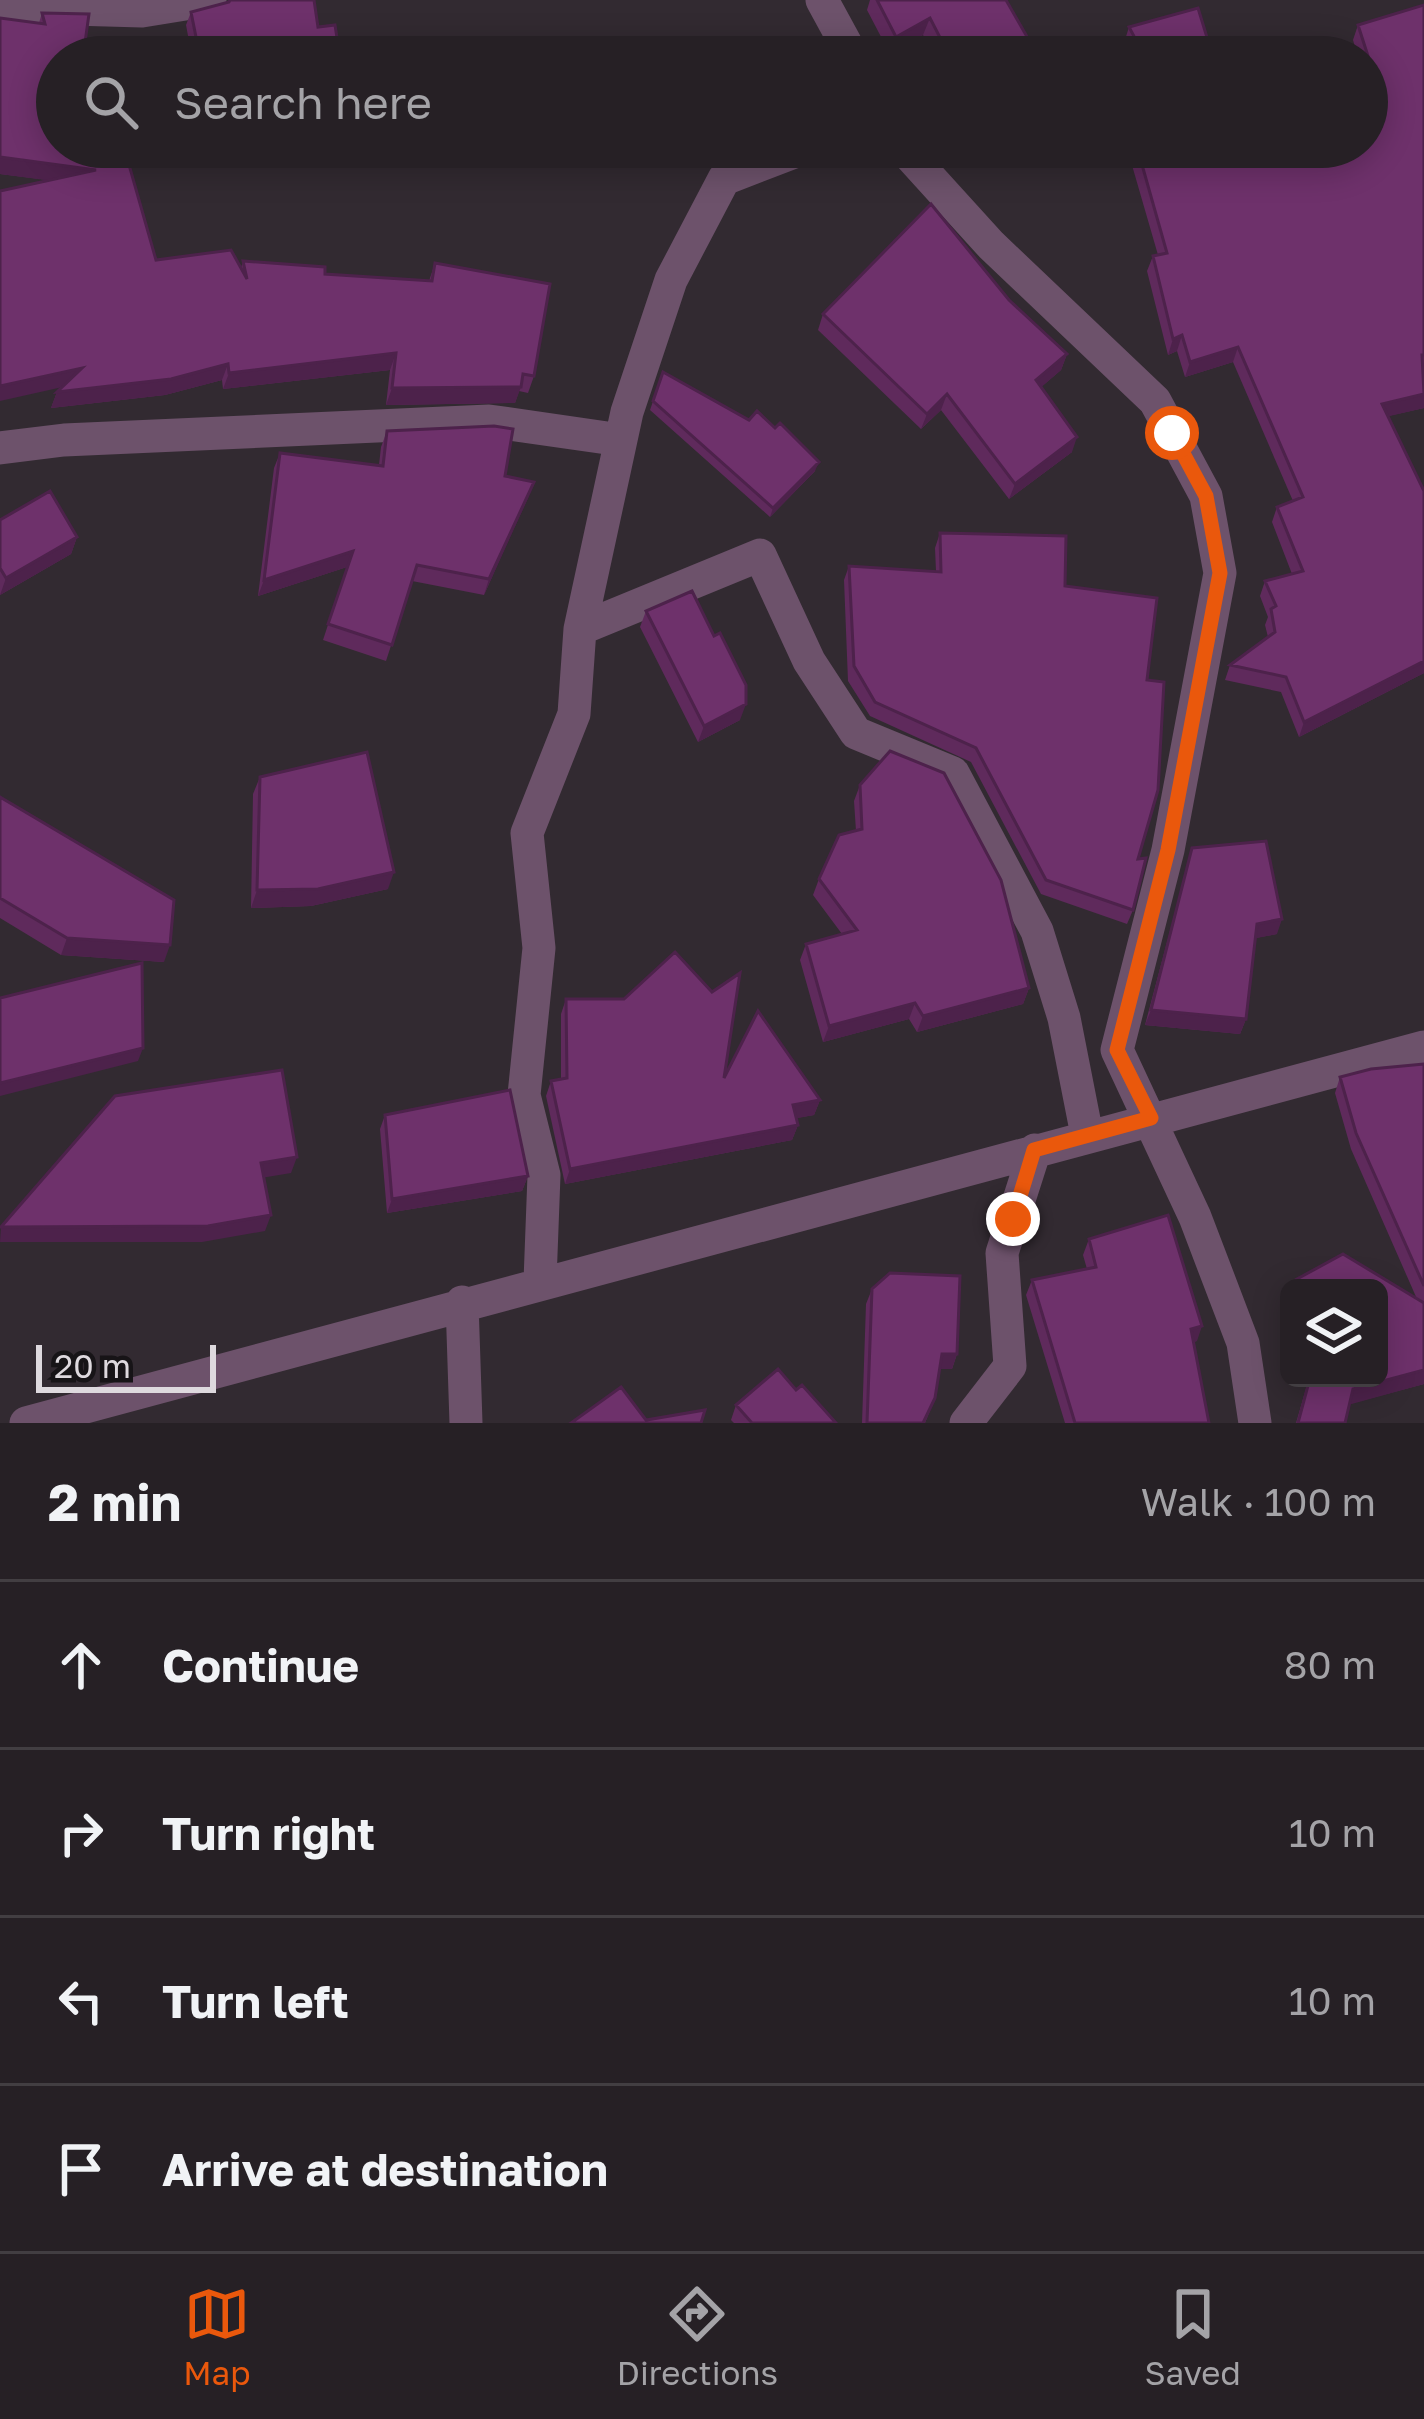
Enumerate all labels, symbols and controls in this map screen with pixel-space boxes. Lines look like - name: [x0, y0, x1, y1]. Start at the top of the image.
- search box: [36, 36, 1388, 168]
- icon: search: [78, 69, 144, 135]
- text: Search here: [174, 75, 432, 129]
- route start: [1145, 406, 1199, 460]
- route end: [986, 1192, 1040, 1246]
- map controls: [1280, 1279, 1388, 1387]
- button: layers: [1280, 1279, 1388, 1387]
- scale bar: [36, 1339, 216, 1392]
- text: 20 m: [54, 1346, 131, 1385]
- text: 2 min: [48, 1471, 181, 1532]
- text: Walk · 100 m: [1141, 1478, 1376, 1525]
- icon: ahead: [48, 1632, 114, 1698]
- text: Continue: [162, 1638, 359, 1692]
- text: 80 m: [1284, 1641, 1376, 1688]
- icon: right: [48, 1800, 114, 1866]
- text: Turn right: [162, 1806, 375, 1860]
- text: 10 m: [1289, 1809, 1376, 1856]
- icon: left: [48, 1968, 114, 2034]
- text: Turn left: [162, 1974, 349, 2028]
- text: 10 m: [1289, 1977, 1376, 2024]
- icon: arrive: [48, 2136, 114, 2202]
- text: Arrive at destination: [162, 2142, 608, 2196]
- tab: Map: [183, 2281, 251, 2392]
- tab: Directions: [617, 2281, 778, 2392]
- tab: Saved: [1144, 2281, 1241, 2392]

